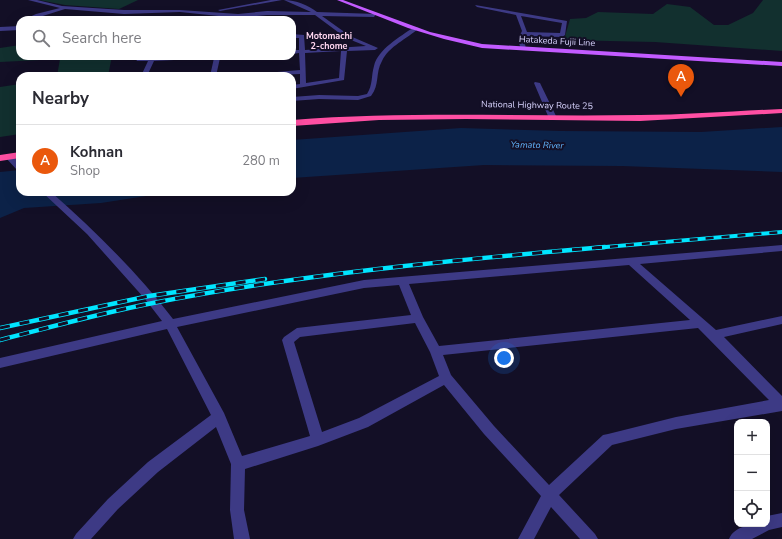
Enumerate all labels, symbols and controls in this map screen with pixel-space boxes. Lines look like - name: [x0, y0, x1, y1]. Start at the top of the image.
- search box: [16, 16, 296, 60]
- icon: search: [30, 27, 52, 49]
- text: Search here: [62, 28, 142, 48]
- district label: Motomachi 2-chome: [306, 30, 352, 52]
- street label: Hatakeda Fujii Line: [519, 33, 596, 49]
- pin: A: [668, 64, 694, 97]
- text: Nearby: [32, 87, 89, 110]
- street label: National Highway Route 25: [481, 98, 593, 112]
- water label: Yamato River: [510, 139, 564, 151]
- text: Kohnan: [70, 142, 123, 162]
- text: A: [40, 152, 50, 170]
- text: 280 m: [242, 152, 280, 170]
- text: Shop: [70, 162, 100, 180]
- your location: [494, 348, 514, 368]
- map controls: [734, 419, 770, 527]
- button: +: [734, 419, 770, 455]
- button: −: [734, 455, 770, 491]
- button: locate: [734, 491, 770, 527]

